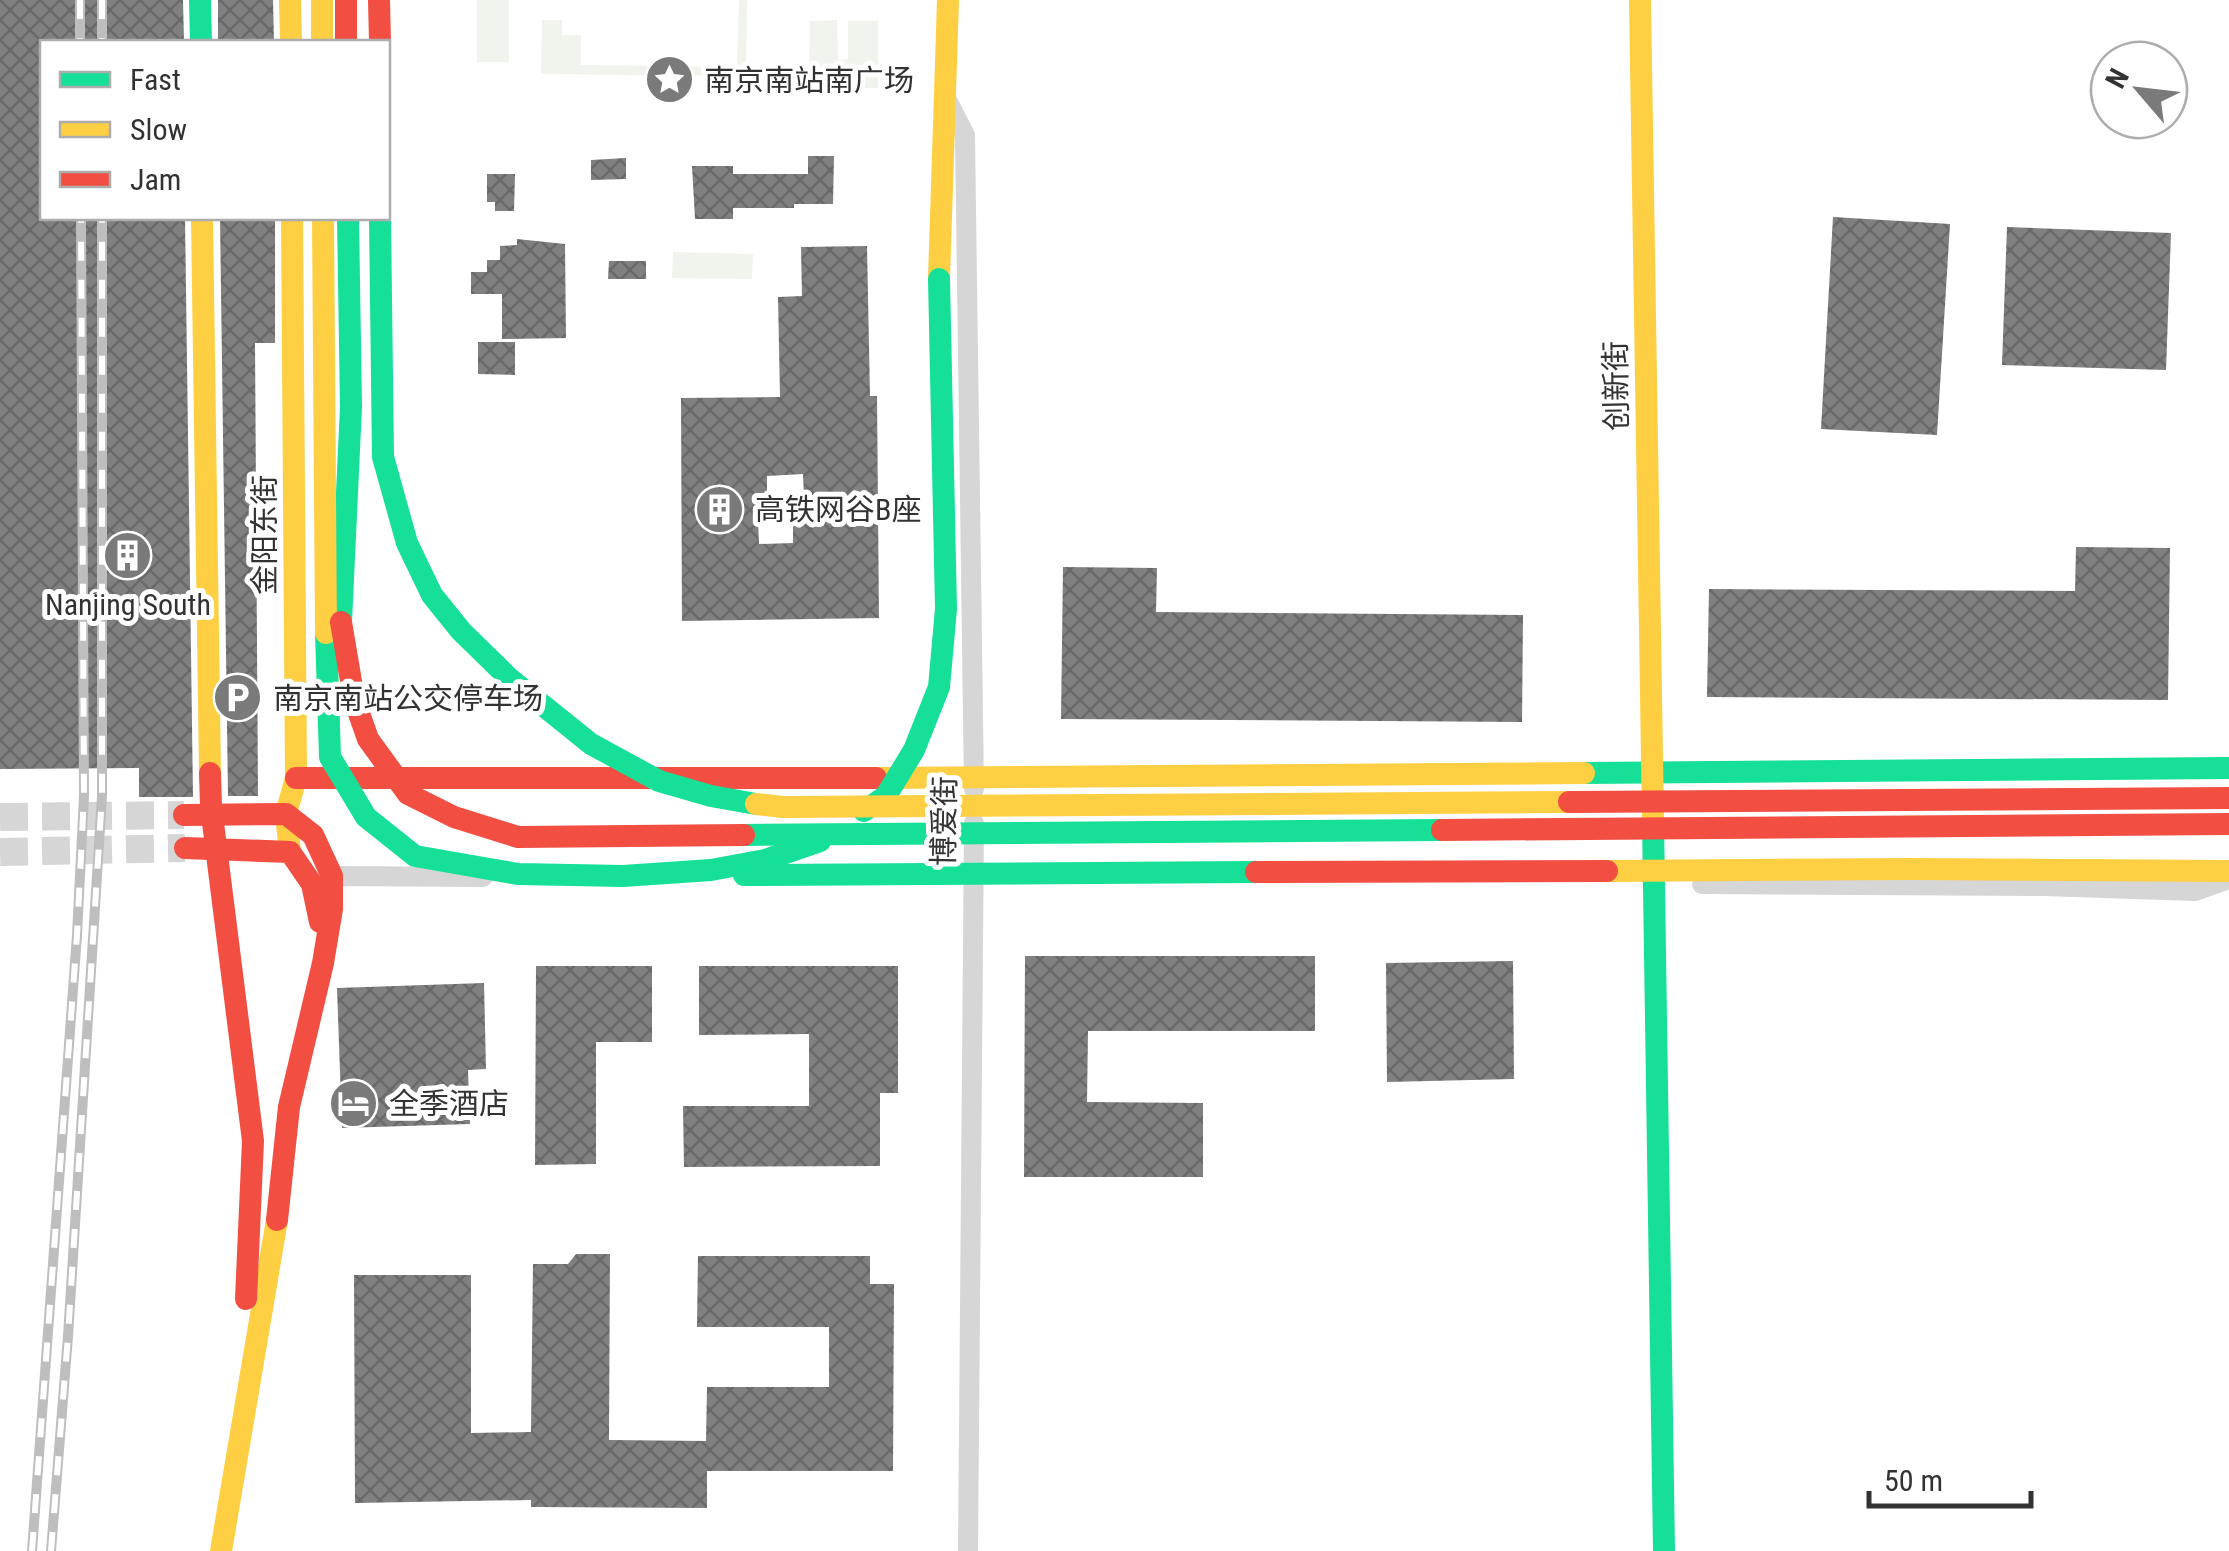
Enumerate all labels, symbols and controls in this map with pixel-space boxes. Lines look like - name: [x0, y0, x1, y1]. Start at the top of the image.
- legend: [40, 40, 390, 220]
- north arrow: [2089, 40, 2189, 140]
- place icon: 南京南站南广场: [643, 54, 695, 106]
- text: Fast: [130, 62, 181, 97]
- place label: 南京南站南广场: [704, 63, 914, 98]
- text: N: [2099, 63, 2136, 94]
- text: Slow: [130, 112, 187, 147]
- text: Jam: [130, 162, 181, 197]
- street label: 创新街: [1598, 341, 1634, 431]
- street label: 金阳东街: [247, 475, 282, 595]
- building icon: 高铁网谷B座: [694, 483, 746, 535]
- place label: 高铁网谷B座: [755, 492, 921, 527]
- building icon: Nanjing South: [102, 529, 154, 581]
- place label: Nanjing South: [45, 587, 211, 622]
- parking icon: 南京南站公交停车场: [212, 672, 264, 724]
- place label: 南京南站公交停车场: [273, 681, 543, 716]
- street label: 博爱街: [926, 776, 962, 866]
- hotel icon: 全季酒店: [328, 1077, 380, 1129]
- place label: 全季酒店: [389, 1086, 509, 1121]
- scale bar: [1869, 1446, 2032, 1508]
- text: 50 m: [1884, 1463, 1943, 1498]

